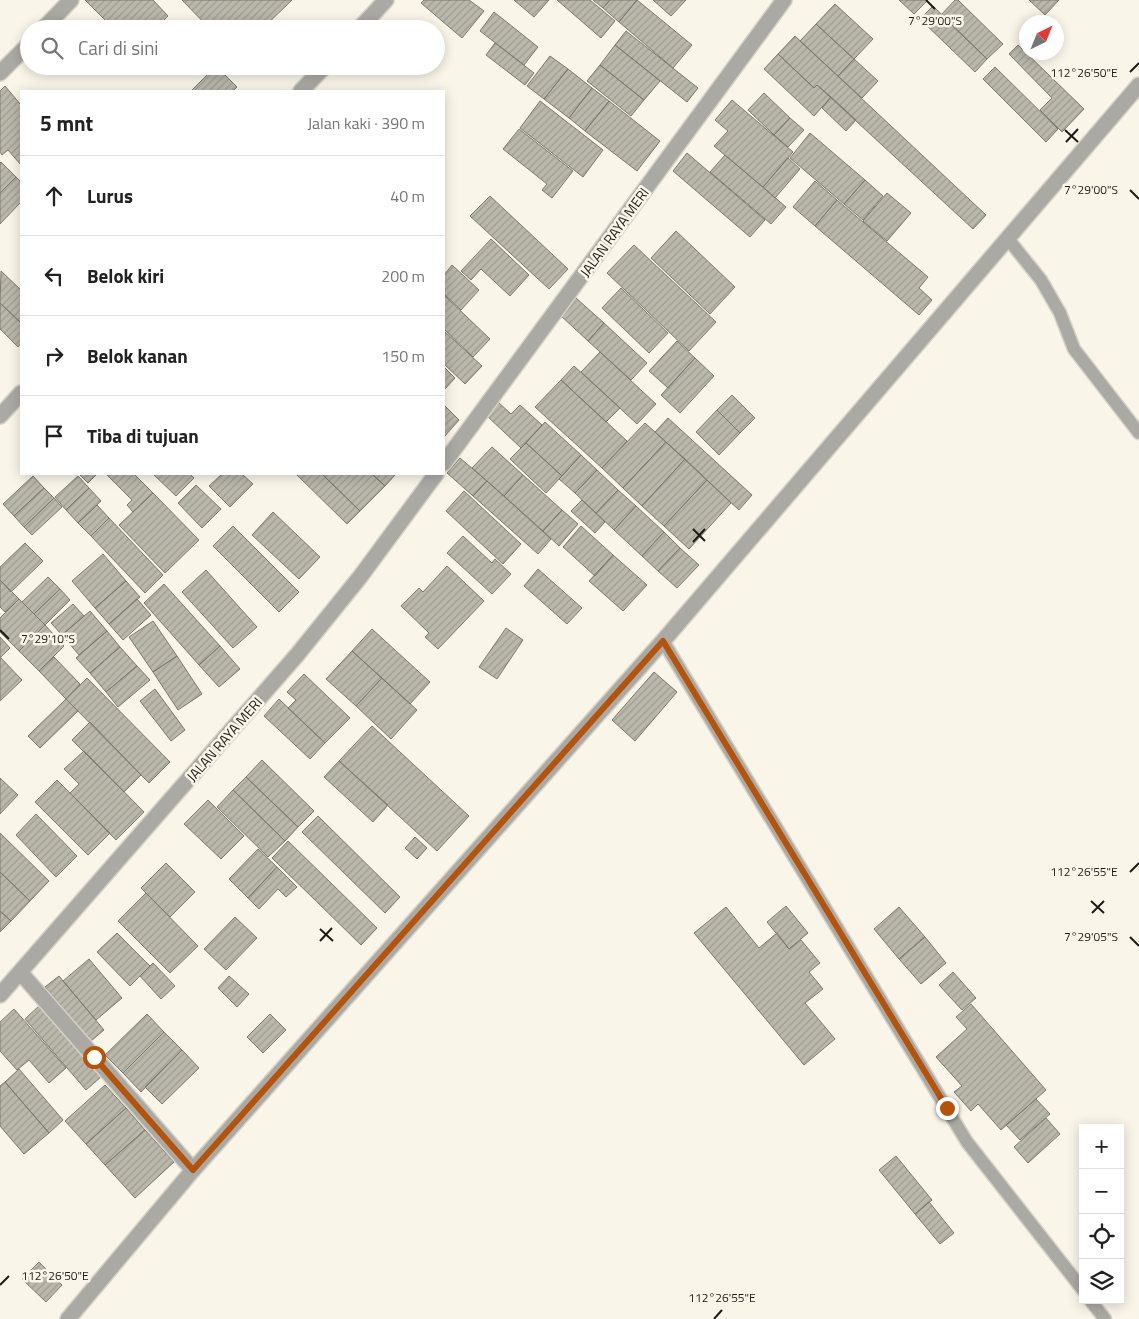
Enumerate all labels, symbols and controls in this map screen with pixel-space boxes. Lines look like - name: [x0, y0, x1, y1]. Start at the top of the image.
- text: 7°29'00"S: [908, 11, 962, 30]
- north arrow: [1019, 15, 1064, 60]
- search box: [20, 20, 445, 75]
- text: Cari di sini: [78, 33, 159, 62]
- icon: search: [38, 34, 66, 62]
- text: 112°26'50"E: [1050, 63, 1118, 82]
- text: 5 mnt: [40, 107, 93, 139]
- text: Jalan kaki · 390 m: [307, 111, 425, 135]
- text: 7°29'00"S: [1064, 180, 1118, 199]
- text: Lurus: [87, 181, 133, 210]
- icon: ahead: [40, 182, 68, 210]
- street label: JALAN RAYA MERI: [574, 183, 654, 281]
- text: 40 m: [390, 184, 425, 208]
- text: Belok kiri: [87, 261, 164, 290]
- icon: left: [40, 262, 68, 290]
- text: 200 m: [381, 264, 425, 288]
- text: Belok kanan: [87, 341, 188, 370]
- icon: right: [40, 342, 68, 370]
- text: 150 m: [381, 344, 425, 368]
- text: Tiba di tujuan: [87, 421, 199, 450]
- icon: arrive: [40, 422, 68, 450]
- text: 7°29'10"S: [21, 629, 75, 648]
- street label: JALAN RAYA MERI: [181, 692, 267, 786]
- text: 112°26'55"E: [1050, 862, 1118, 881]
- text: 7°29'05"S: [1064, 927, 1118, 946]
- route start: [83, 1046, 106, 1069]
- route end: [936, 1097, 959, 1120]
- map controls: [1079, 1124, 1124, 1304]
- button: +: [1079, 1124, 1124, 1169]
- button: −: [1079, 1169, 1124, 1214]
- button: locate: [1079, 1214, 1124, 1259]
- button: layers: [1079, 1259, 1124, 1304]
- text: 112°26'50"E: [21, 1266, 89, 1285]
- text: 112°26'55"E: [688, 1288, 756, 1307]

